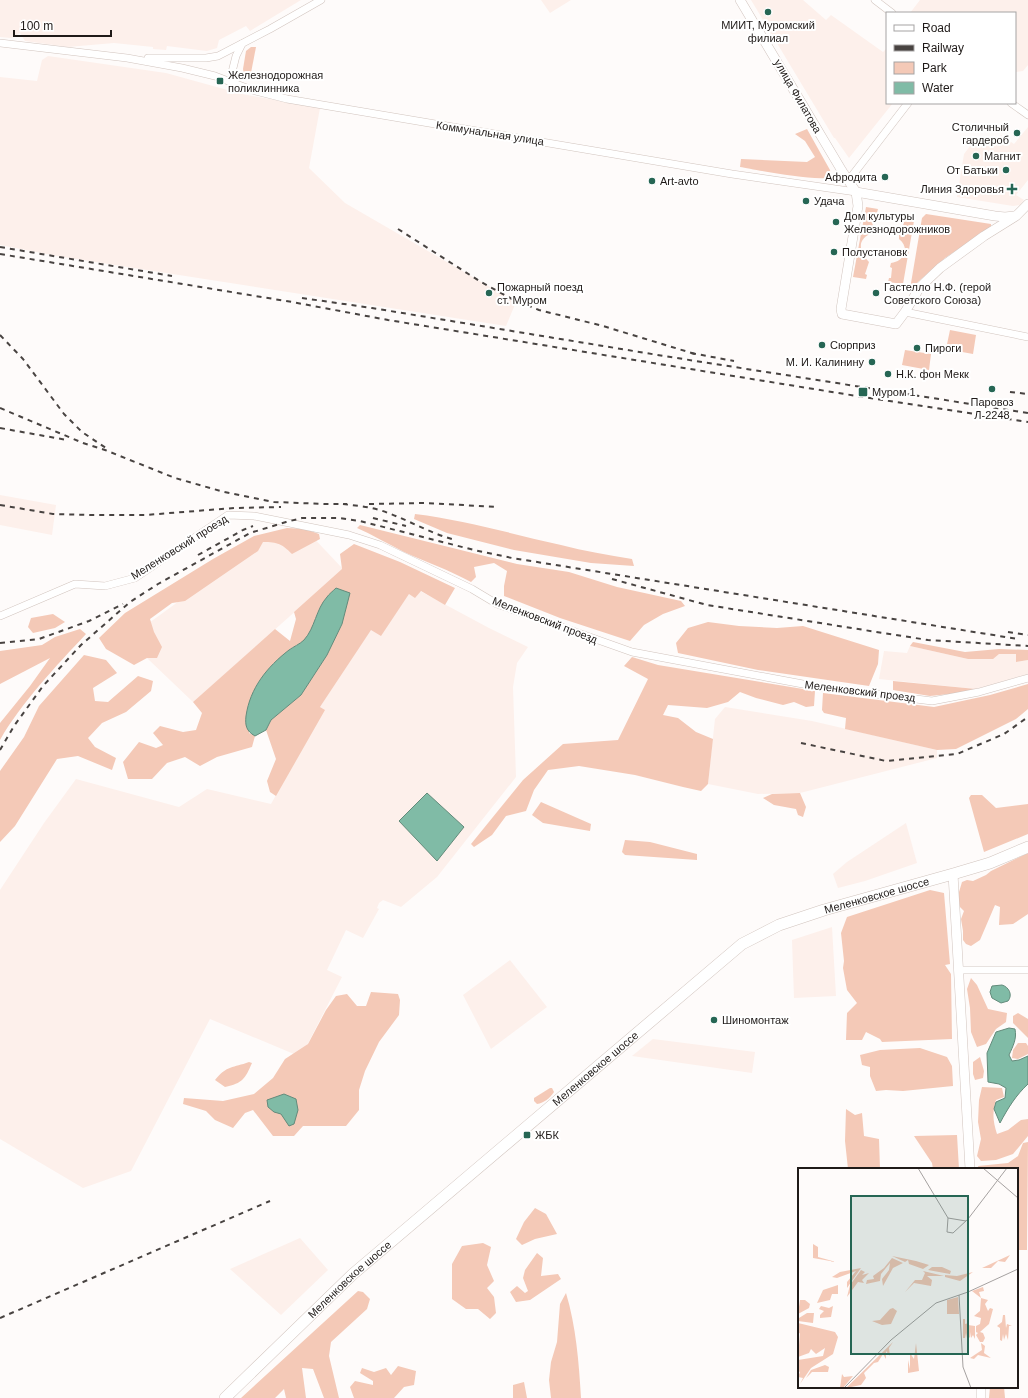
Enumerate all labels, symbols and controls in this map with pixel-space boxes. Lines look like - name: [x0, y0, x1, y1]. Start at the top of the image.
- marker: МИИТ, Муромский филиал: [763, 7, 773, 17]
- scale bar: [14, 12, 111, 38]
- legend: [886, 12, 1016, 104]
- text: 100 m: [20, 19, 53, 33]
- place label: МИИТ, Муромский филиал: [721, 19, 815, 44]
- text: Road: [922, 21, 951, 35]
- text: Railway: [922, 41, 964, 55]
- street label: улица Филатова: [772, 57, 824, 136]
- text: Park: [922, 61, 948, 75]
- place label: Железнодорожная поликлинника: [228, 69, 323, 94]
- marker: Железнодорожная поликлинника: [215, 76, 225, 86]
- text: Water: [922, 81, 954, 95]
- street label: Коммунальная улица: [435, 119, 546, 148]
- place label: Столичный гардероб: [952, 121, 1009, 146]
- marker: Столичный гардероб: [1012, 128, 1022, 138]
- place label: Магнит: [984, 150, 1021, 162]
- marker: Магнит: [971, 151, 981, 161]
- place label: От Батьки: [947, 164, 998, 176]
- marker: От Батьки: [1001, 165, 1011, 175]
- place label: Афродита: [825, 171, 878, 183]
- marker: Афродита: [880, 172, 890, 182]
- place label: Art-avto: [660, 175, 699, 187]
- marker: Art-avto: [647, 176, 657, 186]
- place label: Линия Здоровья: [920, 183, 1004, 195]
- marker: Линия Здоровья: [1007, 184, 1017, 194]
- place label: Удача: [814, 195, 845, 207]
- marker: Удача: [801, 196, 811, 206]
- place label: Дом культуры Железнодорожников: [844, 210, 950, 235]
- marker: Дом культуры Железнодорожников: [831, 217, 841, 227]
- place label: Полустановк: [842, 246, 907, 258]
- marker: Полустановк: [829, 247, 839, 257]
- place label: Пожарный поезд ст. Муром: [497, 281, 583, 306]
- place label: Гастелло Н.Ф. (герой Советского Союза): [884, 281, 991, 306]
- marker: Пожарный поезд ст. Муром: [484, 288, 494, 298]
- marker: Гастелло Н.Ф. (герой Советского Союза): [871, 288, 881, 298]
- place label: Сюрприз: [830, 339, 876, 351]
- marker: Сюрприз: [817, 340, 827, 350]
- place label: Пироги: [925, 342, 961, 354]
- marker: Пироги: [912, 343, 922, 353]
- place label: М. И. Калинину: [786, 356, 864, 368]
- marker: М. И. Калинину: [867, 357, 877, 367]
- place label: Н.К. фон Мекк: [896, 368, 969, 380]
- marker: Н.К. фон Мекк: [883, 369, 893, 379]
- marker: Паровоз Л-2248: [987, 384, 997, 394]
- marker: Муром 1: [857, 386, 869, 398]
- place label: Муром 1: [872, 386, 916, 398]
- place label: Паровоз Л-2248: [970, 396, 1014, 421]
- street label: Меленковский проезд: [129, 512, 230, 582]
- street label: Меленковский проезд: [491, 594, 600, 646]
- street label: Меленковский проезд: [804, 678, 917, 704]
- street label: Меленковское шоссе: [823, 875, 930, 916]
- place label: Шиномонтаж: [722, 1014, 789, 1026]
- marker: Шиномонтаж: [709, 1015, 719, 1025]
- street label: Меленковское шоссе: [550, 1029, 641, 1108]
- place label: ЖБК: [535, 1129, 559, 1141]
- marker: ЖБК: [522, 1130, 532, 1140]
- inset map: [798, 1168, 1018, 1388]
- street label: Меленковское шоссе: [305, 1238, 393, 1320]

